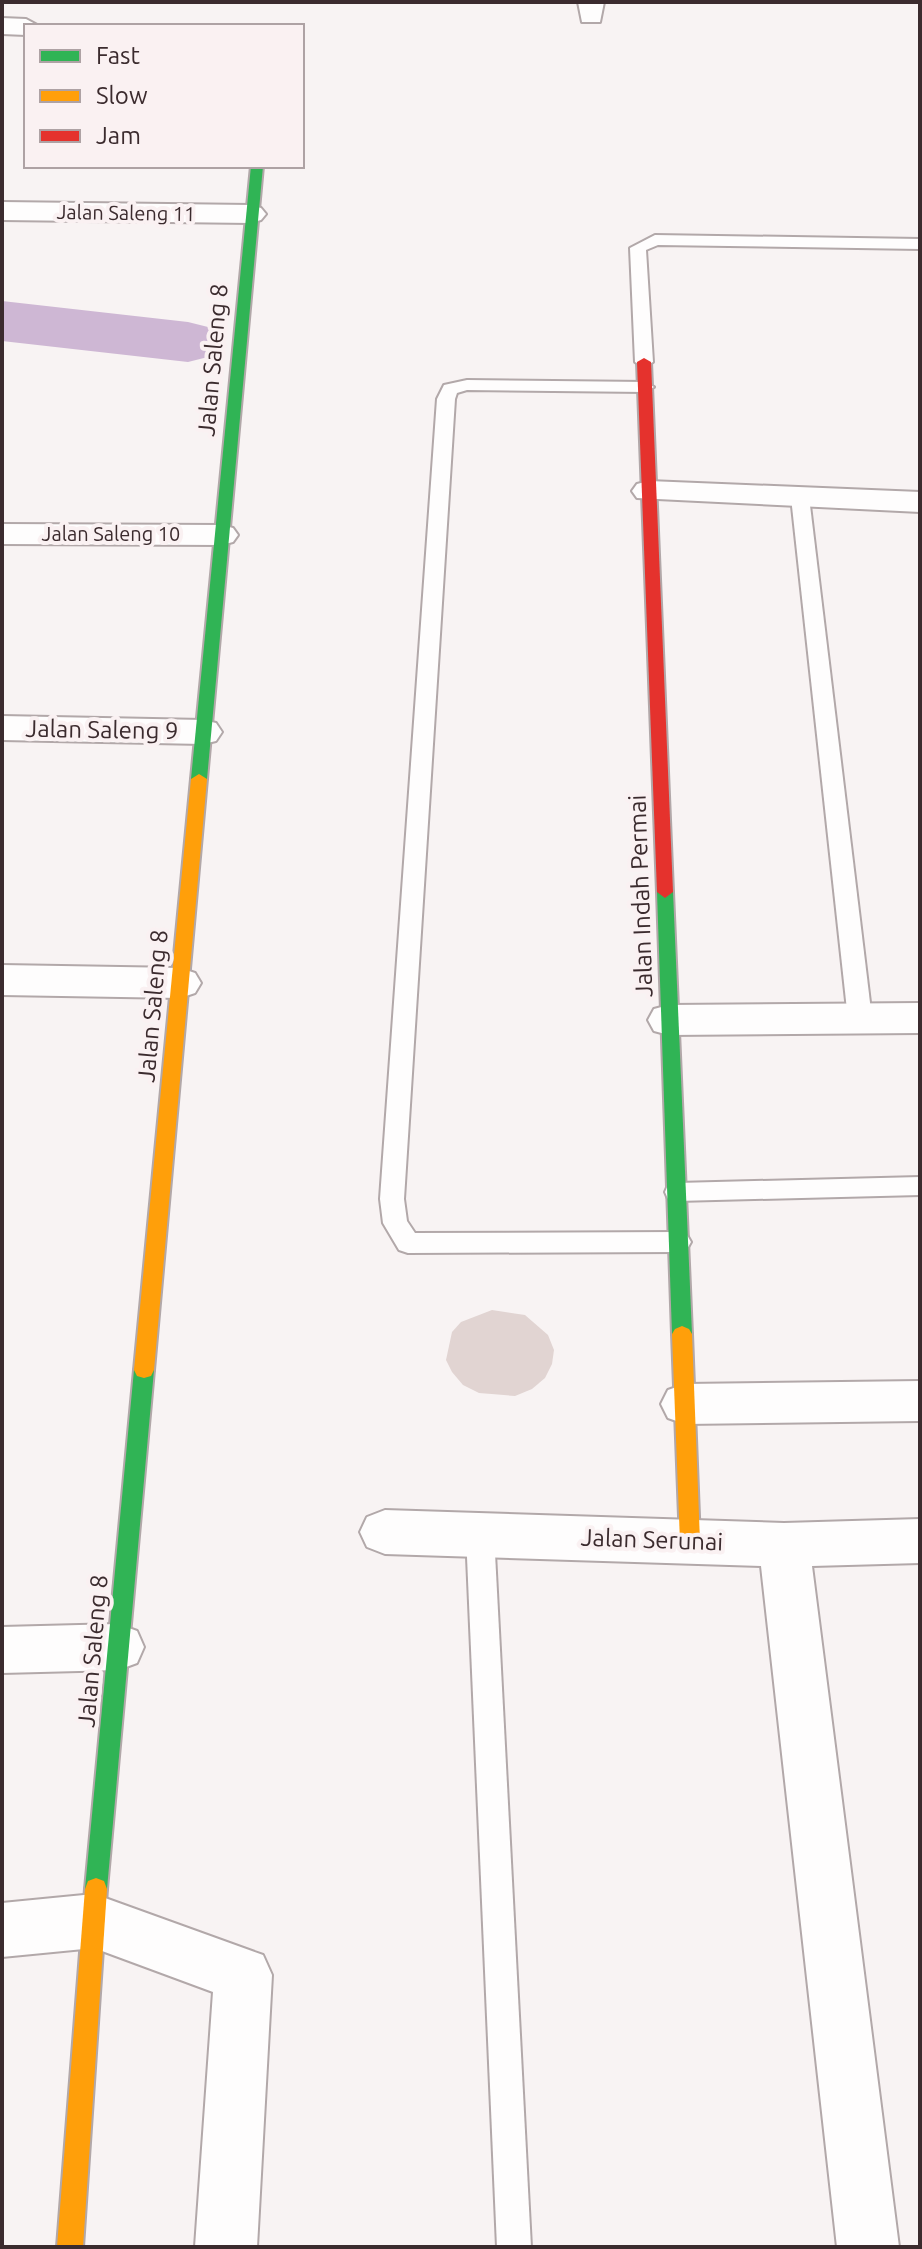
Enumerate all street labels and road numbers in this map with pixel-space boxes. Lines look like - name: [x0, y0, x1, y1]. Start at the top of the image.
- street label: Jalan Saleng 11: [56, 200, 196, 225]
- street label: Jalan Saleng 8: [192, 283, 233, 437]
- street label: Jalan Saleng 10: [42, 522, 180, 545]
- street label: Jalan Saleng 9: [25, 715, 179, 744]
- street label: Jalan Indah Permai: [623, 794, 658, 998]
- street label: Jalan Saleng 8: [132, 929, 173, 1083]
- street label: Jalan Serunai: [580, 1524, 724, 1555]
- street label: Jalan Saleng 8: [72, 1574, 113, 1728]

